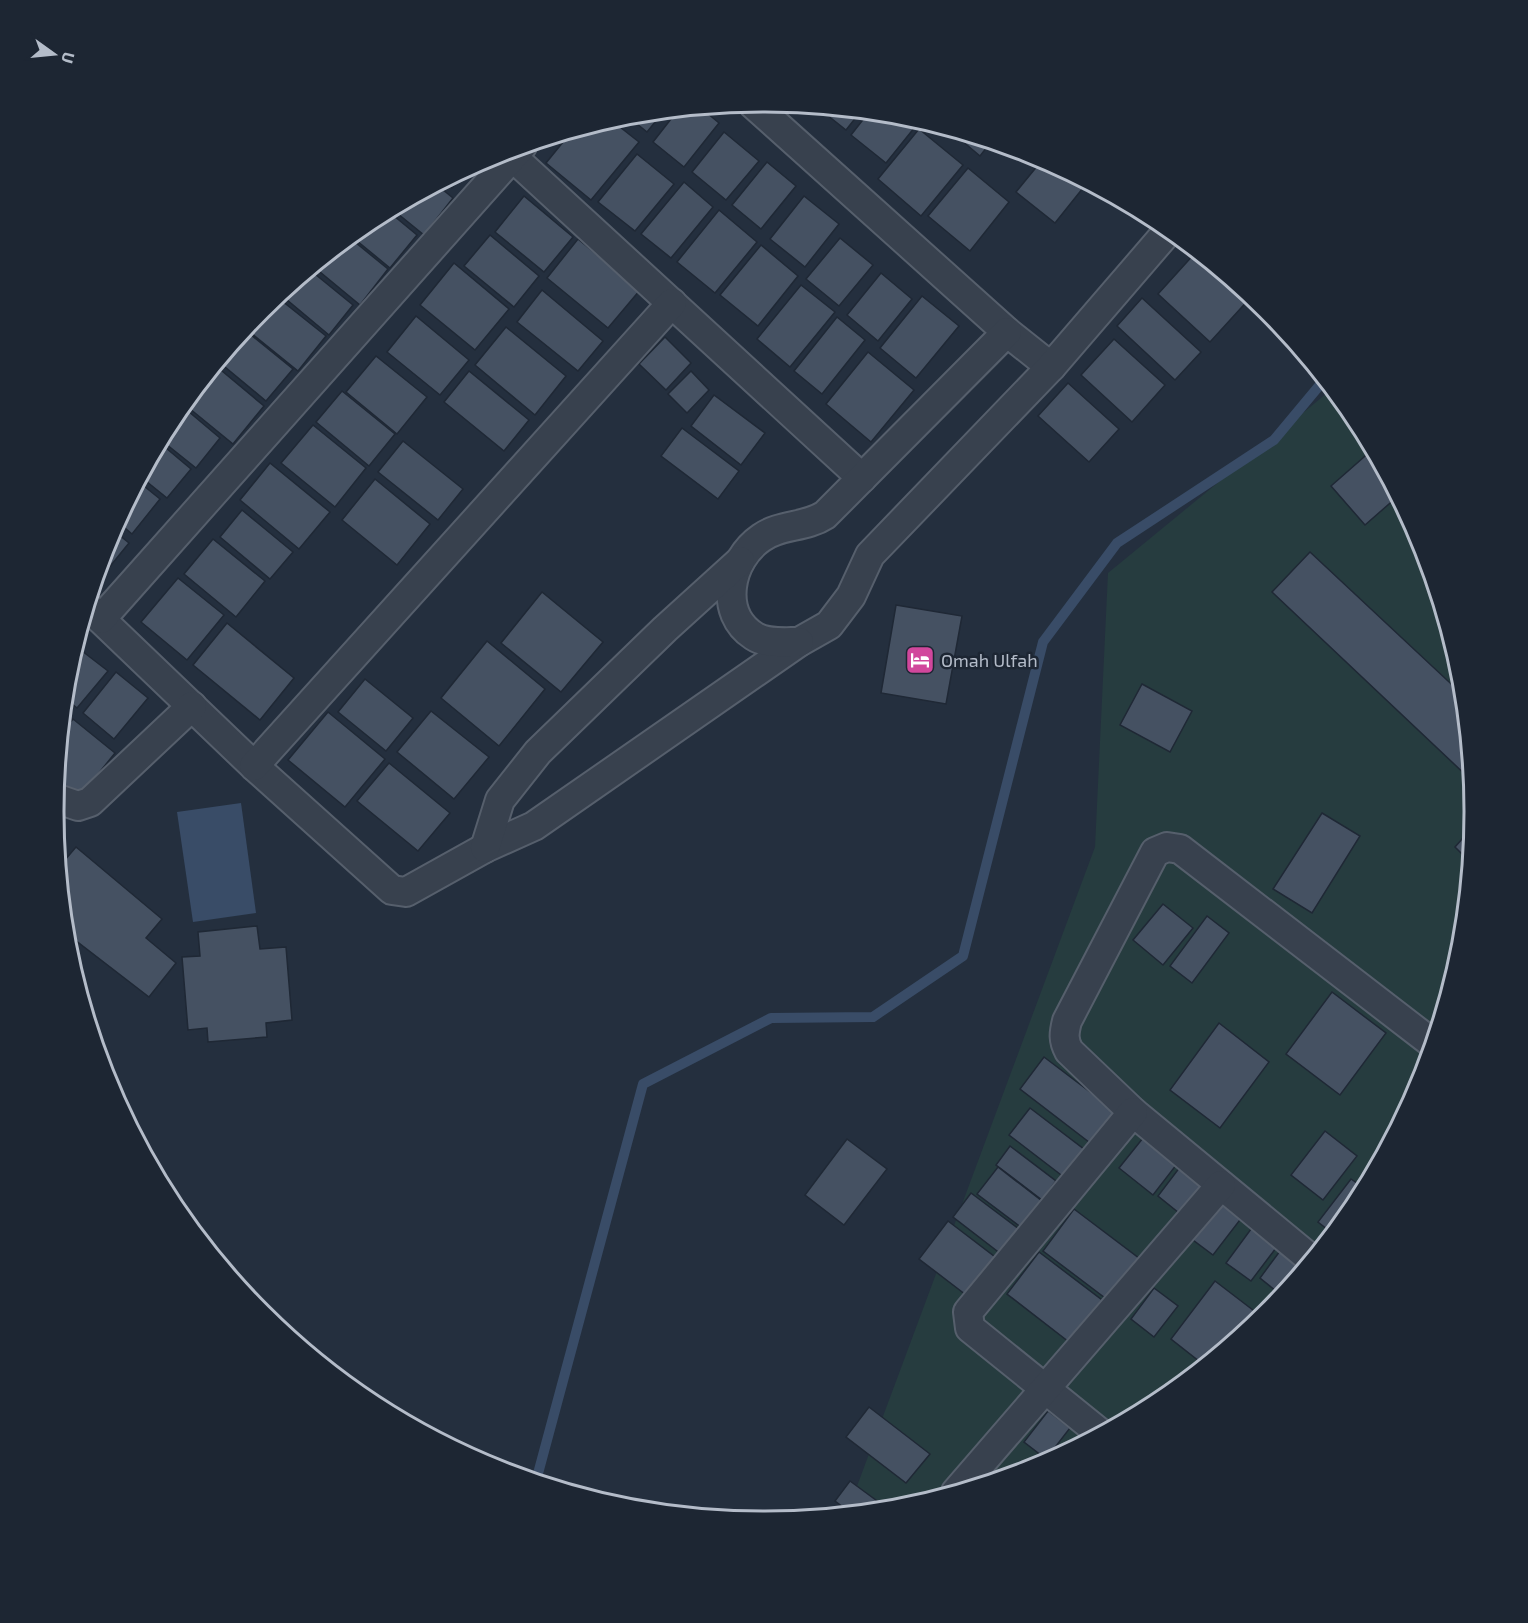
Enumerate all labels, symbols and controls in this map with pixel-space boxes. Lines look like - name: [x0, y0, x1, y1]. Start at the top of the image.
- north arrow: [24, 24, 84, 84]
- text: U: [58, 50, 80, 66]
- hotel icon: Omah Ulfah: [904, 644, 936, 676]
- place label: Omah Ulfah: [941, 649, 1038, 671]

